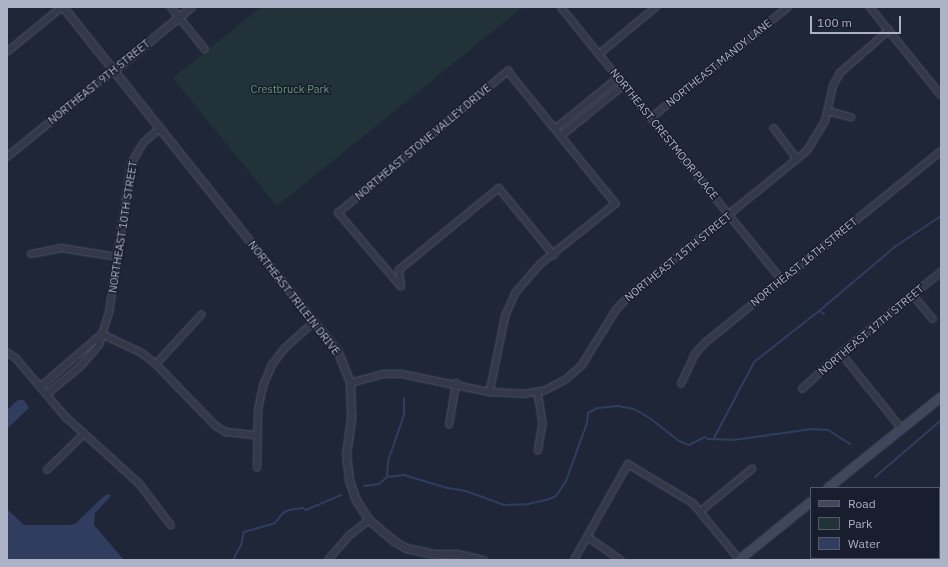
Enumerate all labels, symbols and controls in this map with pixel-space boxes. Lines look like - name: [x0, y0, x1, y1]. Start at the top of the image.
- scale bar: [812, 8, 903, 34]
- text: 100 m: [817, 15, 852, 30]
- street label: NORTHEAST MANDY LANE: [664, 16, 774, 110]
- street label: NORTHEAST 9TH STREET: [46, 37, 152, 127]
- street label: NORTHEAST CRESTMOOR PLACE: [607, 66, 721, 202]
- street label: NORTHEAST STONE VALLEY DRIVE: [352, 81, 494, 203]
- park label: Crestbruck Park: [251, 82, 329, 96]
- street label: NORTHEAST 10TH STREET: [106, 160, 140, 294]
- street label: NORTHEAST 15TH STREET: [622, 210, 734, 304]
- street label: NORTHEAST 16TH STREET: [748, 215, 860, 309]
- street label: NORTHEAST TRILEIN DRIVE: [245, 238, 343, 358]
- street label: NORTHEAST 17TH STREET: [816, 282, 926, 378]
- legend: [810, 487, 940, 559]
- text: Road: [848, 496, 876, 511]
- text: Park: [848, 516, 872, 531]
- text: Water: [848, 536, 880, 551]

